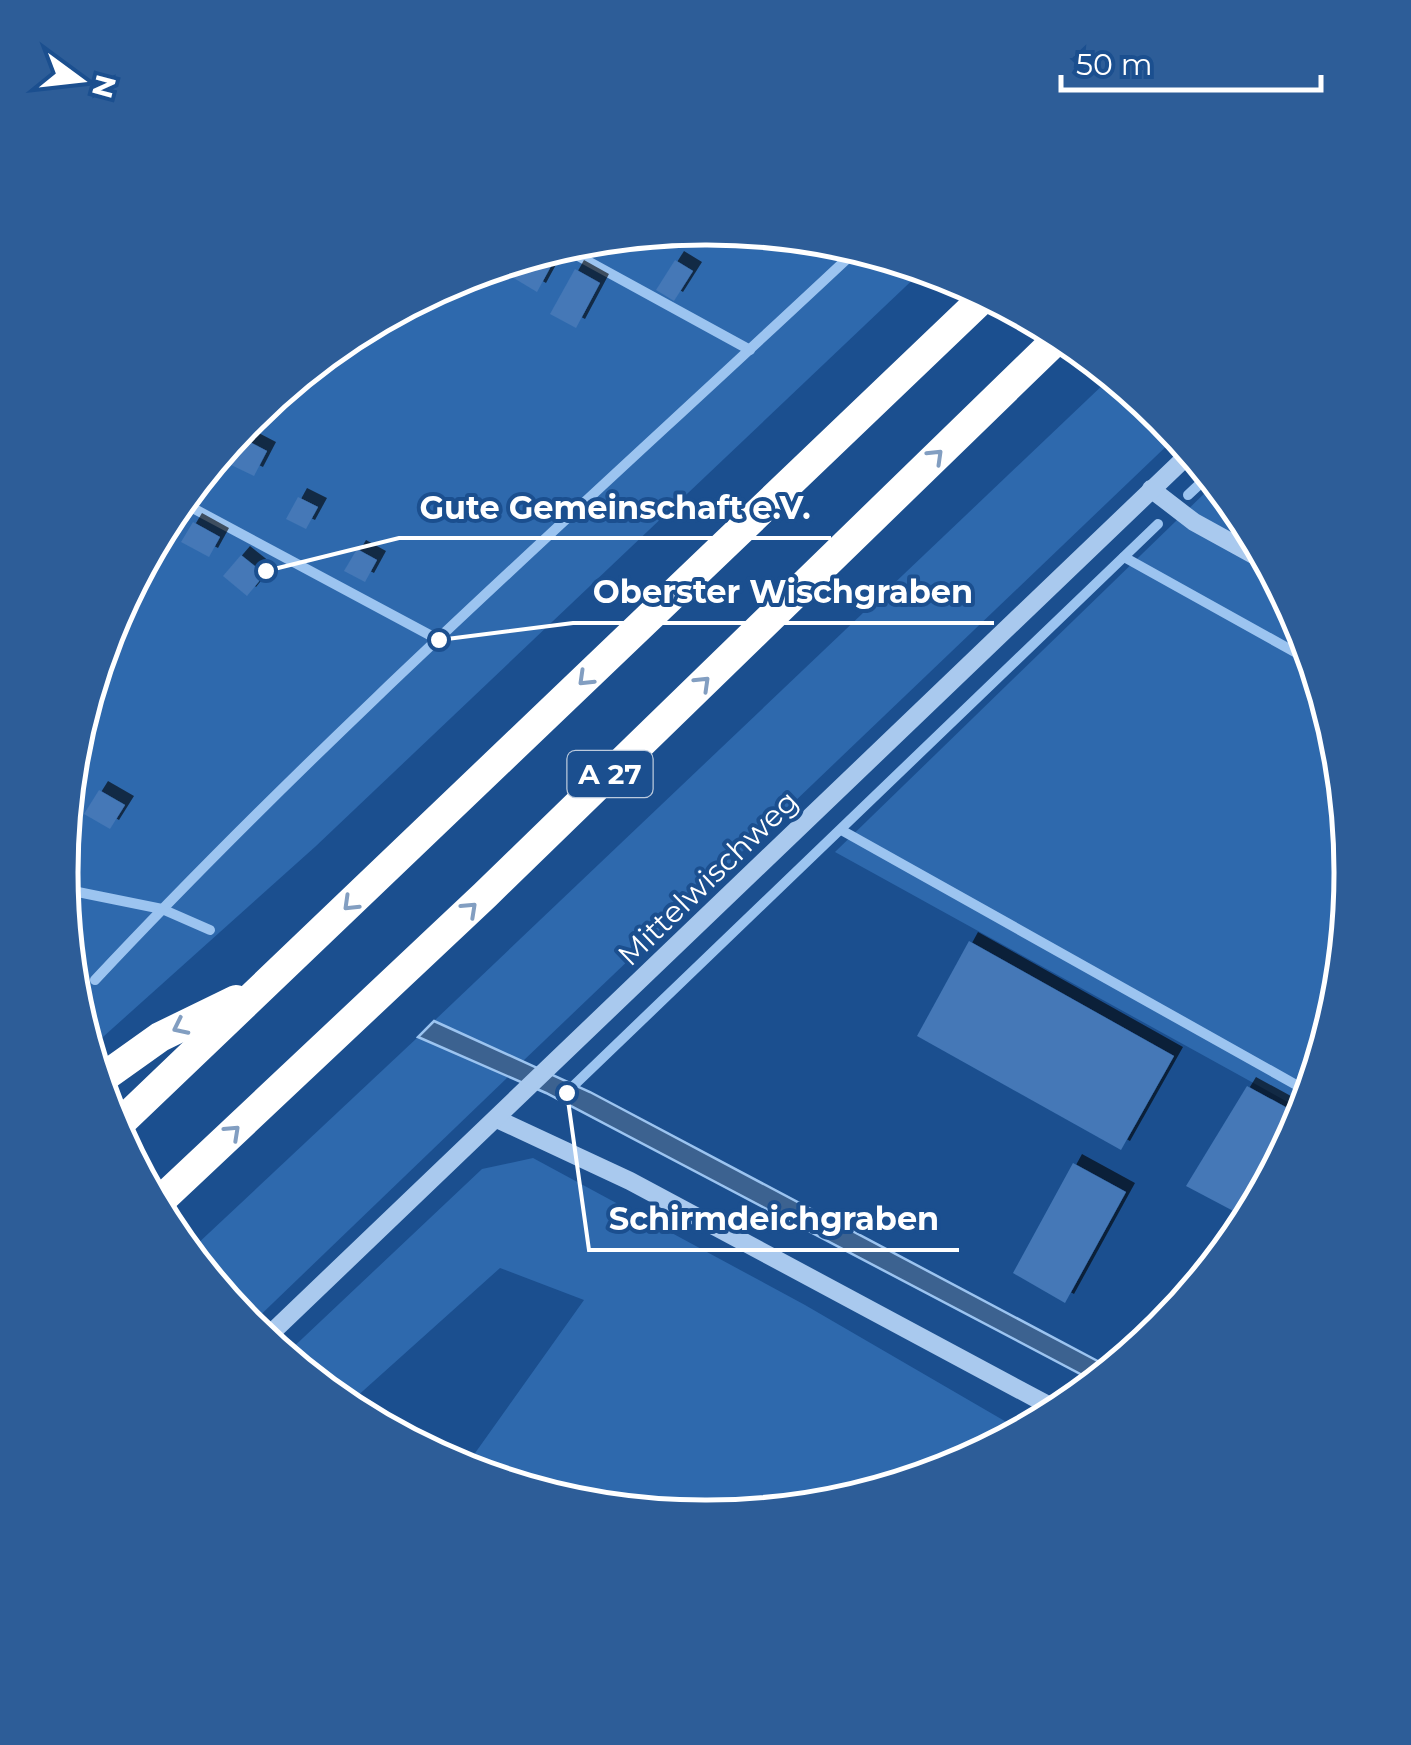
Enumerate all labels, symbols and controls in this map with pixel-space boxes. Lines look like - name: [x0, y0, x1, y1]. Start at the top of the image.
- north arrow: [30, 30, 130, 130]
- scale bar: [1061, 30, 1321, 92]
- text: 50 m: [1076, 46, 1153, 83]
- text: N: [85, 71, 123, 102]
- one-way arrow: [924, 450, 943, 468]
- callout: Gute Gemeinschaft e.V.: [399, 476, 831, 538]
- text: Gute Gemeinschaft e.V.: [419, 488, 811, 527]
- callout: Oberster Wischgraben: [573, 561, 994, 623]
- text: Oberster Wischgraben: [593, 572, 973, 611]
- one-way arrow: [578, 667, 596, 685]
- one-way arrow: [691, 677, 710, 695]
- road number: A 27: [568, 751, 652, 797]
- street label: Mittelwischweg: [610, 783, 806, 973]
- one-way arrow: [343, 892, 362, 910]
- one-way arrow: [458, 903, 477, 921]
- one-way arrow: [173, 1015, 191, 1034]
- one-way arrow: [222, 1126, 240, 1144]
- callout: Schirmdeichgraben: [589, 1188, 959, 1250]
- text: Schirmdeichgraben: [609, 1199, 939, 1238]

